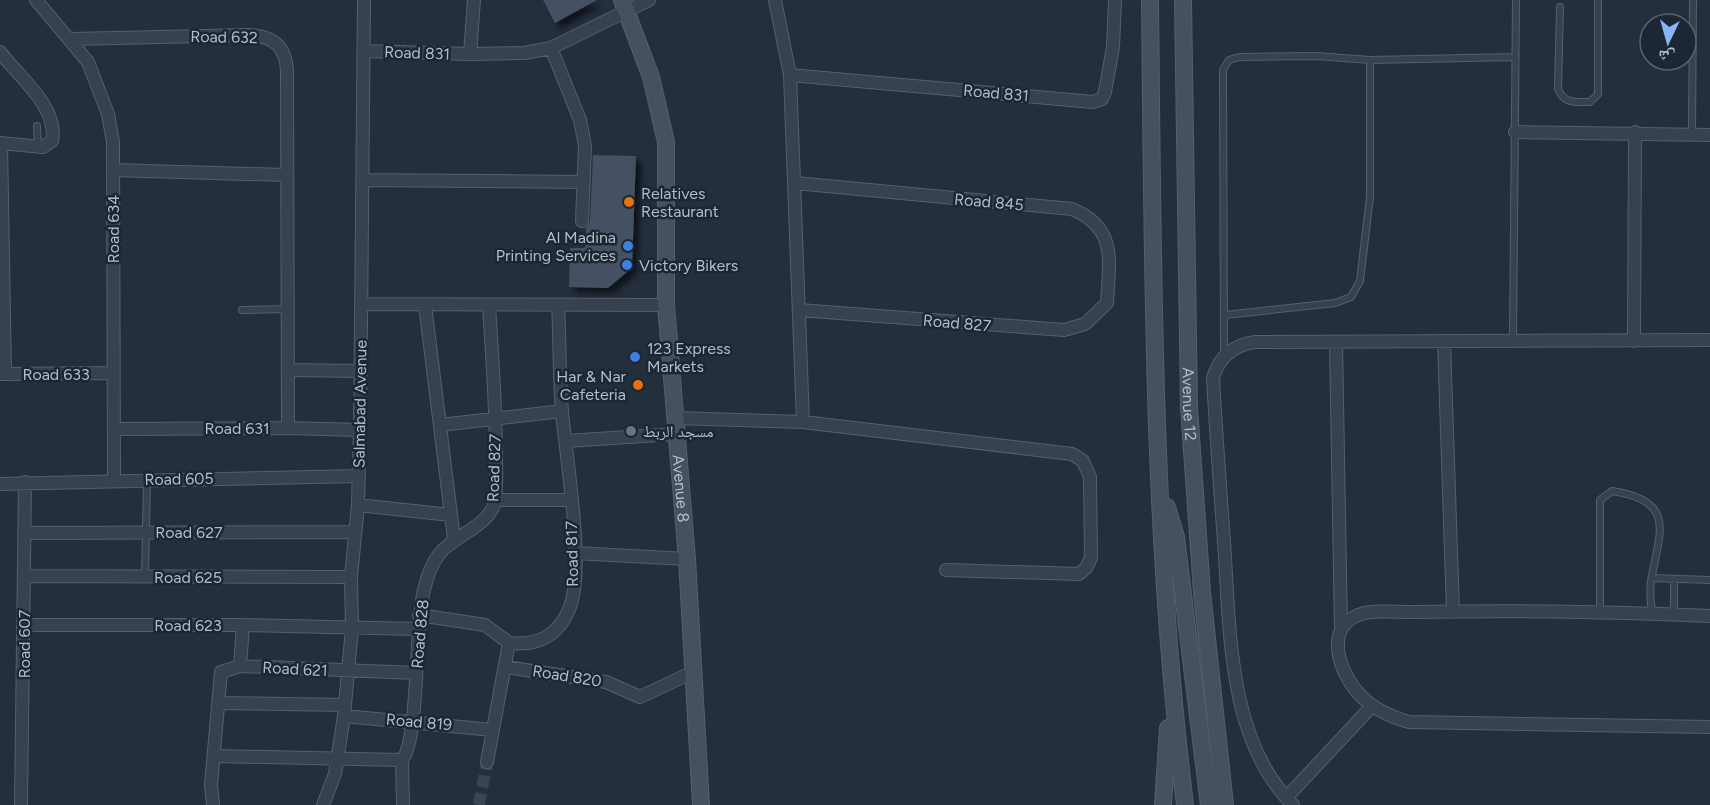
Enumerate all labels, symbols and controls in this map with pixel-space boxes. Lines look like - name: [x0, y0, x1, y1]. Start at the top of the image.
- north arrow: [1638, 12, 1698, 72]
- street label: Road 632: [190, 27, 258, 47]
- street label: Road 831: [384, 42, 450, 64]
- text: ش: [1657, 46, 1676, 67]
- street label: Road 831: [962, 81, 1030, 105]
- place label: Relatives Restaurant: [641, 184, 719, 221]
- street label: Road 845: [953, 189, 1025, 215]
- street label: Road 634: [104, 195, 123, 263]
- marker: Relatives Restaurant: [622, 195, 636, 209]
- place label: Al Madina Printing Services: [496, 228, 616, 265]
- marker: Al Madina Printing Services: [621, 239, 635, 253]
- place label: Victory Bikers: [639, 256, 738, 275]
- marker: Victory Bikers: [620, 258, 634, 272]
- street label: Road 827: [922, 311, 992, 335]
- street label: Salmabad Avenue: [349, 339, 371, 468]
- place label: 123 Express Markets: [647, 339, 731, 376]
- marker: 123 Express Markets: [628, 350, 642, 364]
- street label: Road 633: [22, 365, 90, 384]
- place label: Har & Nar Cafeteria: [556, 367, 627, 404]
- street label: Avenue 12: [1179, 367, 1201, 441]
- marker: Har & Nar Cafeteria: [631, 378, 645, 392]
- street label: Road 631: [204, 419, 270, 438]
- place label: مسجد الربط: [643, 422, 714, 441]
- marker: مسجد الربط: [624, 424, 638, 438]
- street label: Road 827: [483, 433, 505, 502]
- street label: Avenue 8: [669, 454, 693, 523]
- street label: Road 605: [144, 469, 214, 489]
- street label: Road 817: [562, 521, 582, 587]
- street label: Road 627: [155, 523, 223, 542]
- street label: Road 625: [154, 568, 222, 587]
- street label: Road 828: [408, 599, 432, 669]
- street label: Road 607: [15, 609, 34, 678]
- street label: Road 623: [154, 616, 222, 635]
- street label: Road 621: [262, 658, 328, 680]
- street label: Road 820: [531, 661, 603, 691]
- street label: Road 819: [385, 710, 453, 734]

